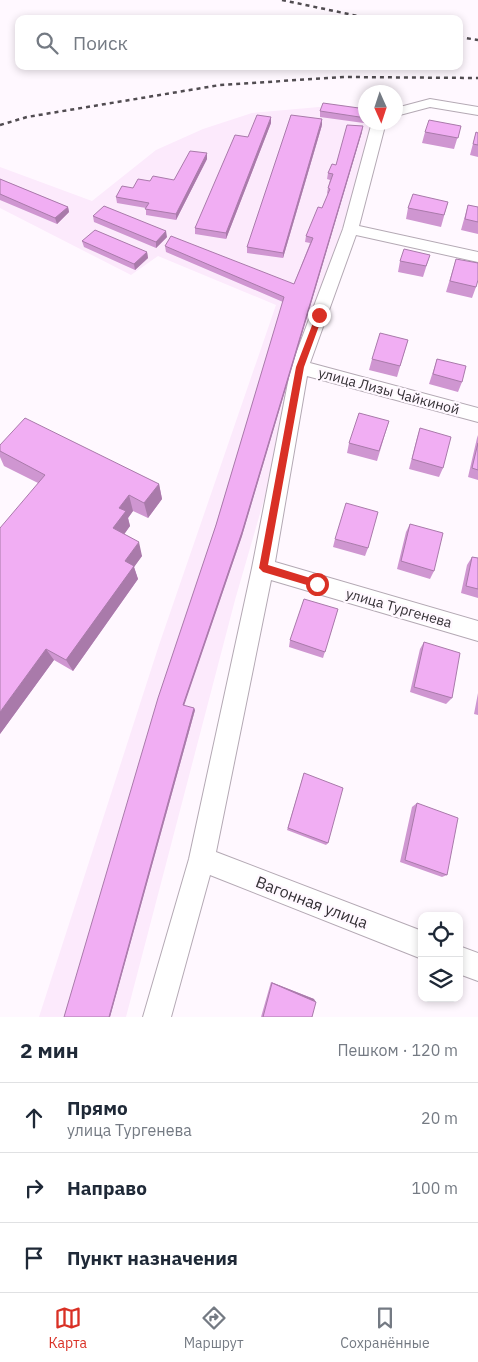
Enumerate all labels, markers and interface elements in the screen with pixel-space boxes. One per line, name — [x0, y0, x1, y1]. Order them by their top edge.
search box — [15, 15, 463, 70]
icon: search — [33, 29, 61, 57]
text: Поиск — [73, 31, 128, 55]
north arrow — [358, 85, 403, 130]
route end — [308, 304, 331, 327]
street label: улица Лизы Чайкиной — [316, 363, 462, 419]
route start — [306, 573, 329, 596]
street label: улица Тургенева — [344, 584, 455, 632]
street label: Вагонная улица — [253, 871, 371, 933]
map controls — [418, 912, 463, 1002]
button: locate — [418, 912, 463, 957]
button: layers — [418, 957, 463, 1002]
text: 2 мин — [20, 1036, 79, 1064]
text: Пешком · 120 m — [337, 1040, 458, 1060]
text: Прямо — [67, 1096, 128, 1120]
icon: ahead — [20, 1104, 48, 1132]
text: 20 m — [421, 1108, 458, 1128]
text: улица Тургенева — [67, 1120, 192, 1140]
icon: right — [20, 1174, 48, 1202]
text: Направо — [67, 1176, 147, 1200]
text: 100 m — [411, 1178, 458, 1198]
icon: arrive — [20, 1244, 48, 1272]
text: Пункт назначения — [67, 1246, 238, 1270]
tab: Карта — [48, 1304, 87, 1352]
tab: Маршрут — [184, 1304, 244, 1352]
tab: Сохранённые — [340, 1304, 430, 1352]

